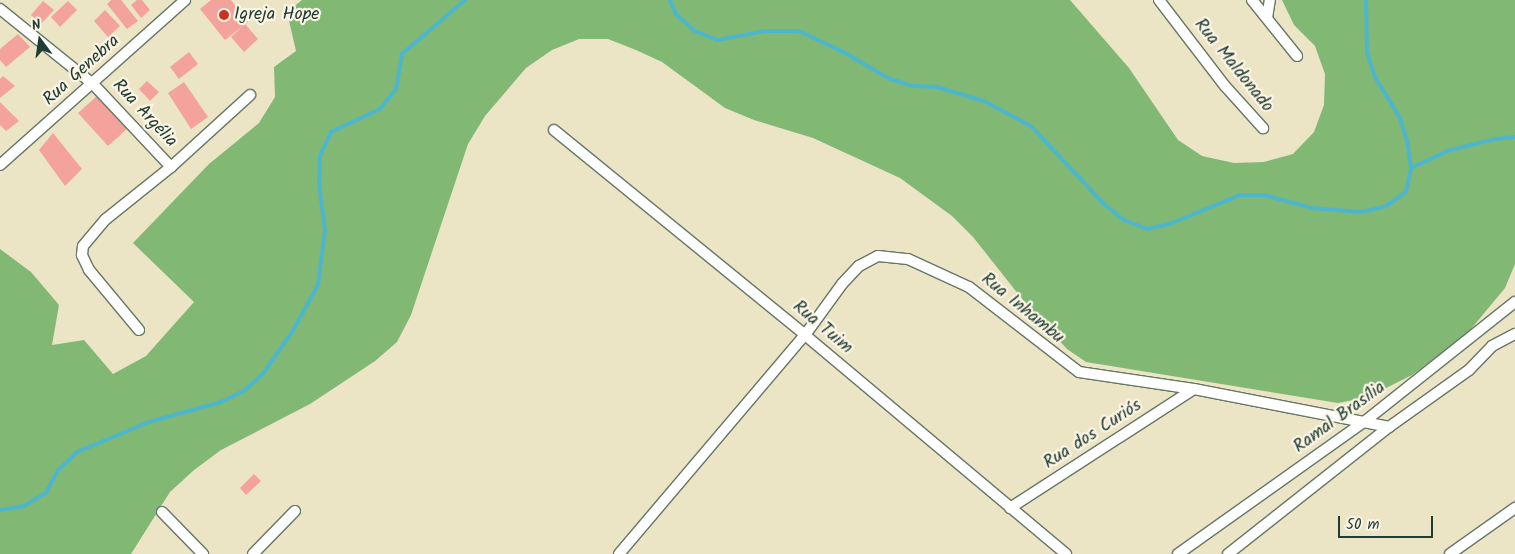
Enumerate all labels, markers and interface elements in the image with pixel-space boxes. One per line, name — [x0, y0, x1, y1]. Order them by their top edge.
place label: Igreja Hope — [234, 4, 319, 26]
marker: Igreja Hope — [218, 9, 230, 21]
text: N — [29, 14, 43, 37]
north arrow — [15, 15, 65, 65]
street label: Rua Maldonado — [1189, 15, 1277, 117]
street label: Rua Genebra — [39, 31, 125, 111]
street label: Rua Argélia — [107, 75, 181, 153]
street label: Rua Inhambu — [976, 269, 1068, 349]
street label: Rua Tuim — [788, 297, 856, 359]
street label: Ramal Brasília — [1290, 377, 1390, 459]
street label: Rua dos Curiós — [1040, 395, 1146, 475]
scale bar — [1340, 506, 1435, 538]
text: 50 m — [1346, 513, 1380, 537]

